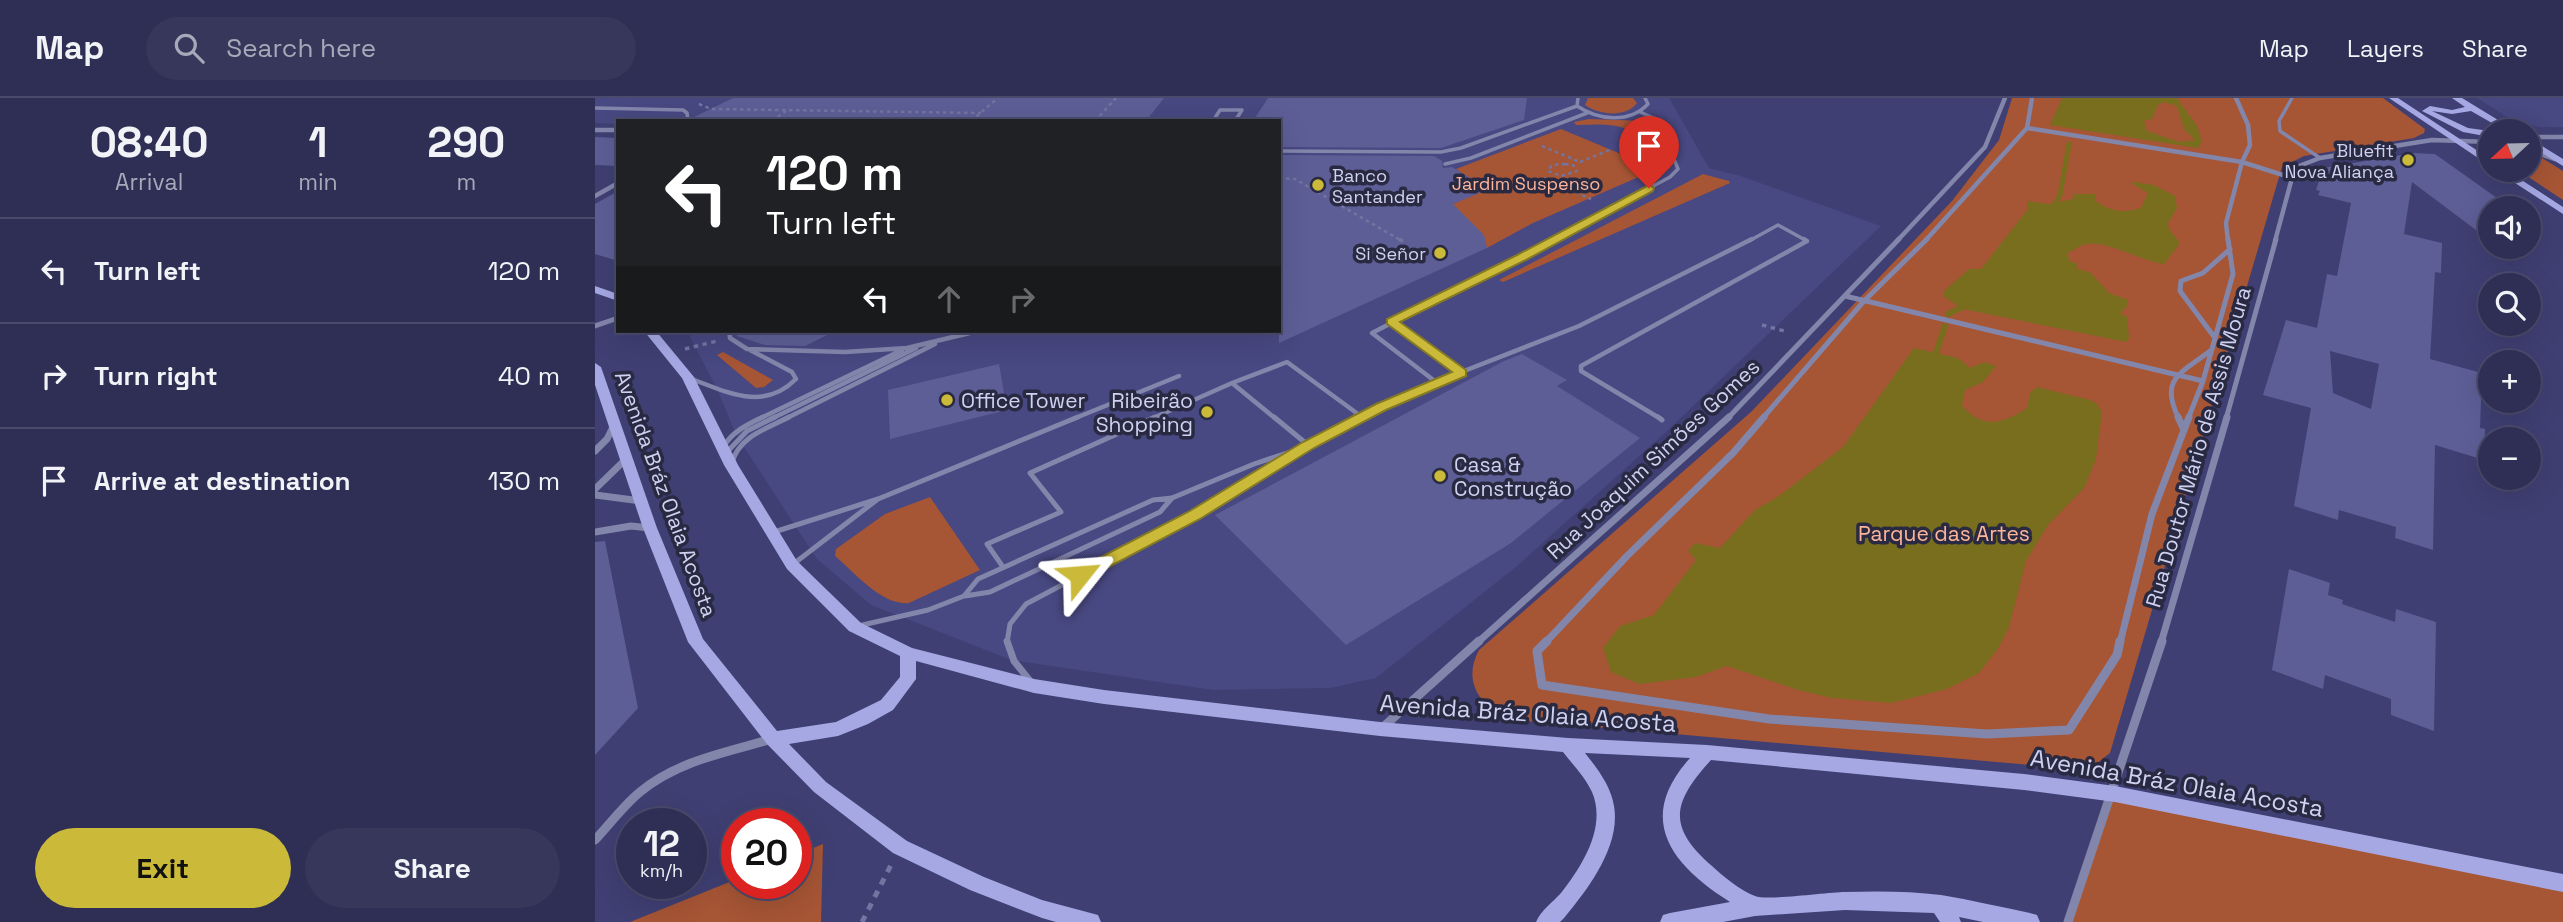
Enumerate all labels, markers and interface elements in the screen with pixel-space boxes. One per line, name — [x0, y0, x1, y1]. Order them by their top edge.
search box — [146, 17, 636, 80]
text: Map — [35, 27, 104, 69]
icon: search — [170, 29, 208, 67]
text: Search here — [226, 31, 376, 65]
text: Map — [2259, 33, 2309, 64]
text: Layers — [2347, 33, 2424, 64]
text: Share — [2462, 33, 2528, 64]
text: 08:40 — [90, 116, 209, 169]
text: 1 — [308, 116, 327, 169]
text: 290 — [427, 116, 505, 169]
pin — [1619, 116, 1679, 188]
north arrow — [2478, 119, 2541, 182]
map controls — [2478, 119, 2541, 490]
icon: arrive — [1630, 127, 1668, 165]
place label: Bluefit Nova Aliança — [2284, 139, 2394, 183]
text: 120 m — [766, 142, 903, 204]
icon: left — [651, 147, 742, 238]
marker: Bluefit Nova Aliança — [2400, 152, 2416, 168]
place label: Banco Santander — [1332, 164, 1423, 208]
text: Arrival — [115, 167, 183, 197]
text: min — [298, 167, 338, 197]
text: m — [456, 167, 476, 197]
park label: Jardim Suspenso — [1452, 172, 1600, 195]
marker: Banco Santander — [1310, 177, 1326, 193]
button: sound — [2478, 196, 2541, 259]
text: Turn left — [766, 203, 896, 243]
place label: Si Señor — [1355, 242, 1426, 265]
marker: Si Señor — [1432, 245, 1448, 261]
icon: left — [35, 252, 73, 290]
text: Turn left — [94, 254, 201, 288]
text: 120 m — [488, 254, 560, 288]
button: search — [2478, 273, 2541, 336]
icon: left — [857, 280, 895, 318]
icon: ahead — [930, 280, 968, 318]
icon: right — [1003, 280, 1041, 318]
street label: Rua Doutor Mário de Assis Moura — [2139, 284, 2257, 610]
button: + — [2478, 350, 2541, 413]
street label: Rua Joaquim Simões Gomes — [1541, 353, 1765, 565]
icon: right — [35, 357, 73, 395]
text: Turn right — [94, 359, 218, 393]
text: 40 m — [498, 359, 560, 393]
street label: Avenida Bráz Olaia Acosta — [609, 367, 723, 621]
place label: Office Tower — [961, 387, 1086, 414]
place label: Ribeirão Shopping — [1096, 387, 1193, 438]
marker: Office Tower — [939, 392, 955, 408]
marker: Ribeirão Shopping — [1199, 404, 1215, 420]
button: − — [2478, 427, 2541, 490]
place label: Casa & Construção — [1454, 451, 1572, 502]
icon: arrive — [35, 462, 73, 500]
text: Arrive at destination — [94, 464, 351, 498]
text: 130 m — [488, 464, 560, 498]
marker: Casa & Construção — [1432, 468, 1448, 484]
park label: Parque das Artes — [1858, 520, 2030, 547]
position arrow — [1043, 538, 1117, 612]
street label: Avenida Bráz Olaia Acosta — [1379, 687, 1677, 739]
street label: Avenida Bráz Olaia Acosta — [2028, 742, 2326, 824]
speed limit sign: 20 — [721, 808, 812, 899]
text: 12 — [643, 822, 680, 866]
button: Exit — [35, 828, 291, 908]
button: Share — [305, 828, 560, 908]
text: km/h — [640, 859, 683, 882]

